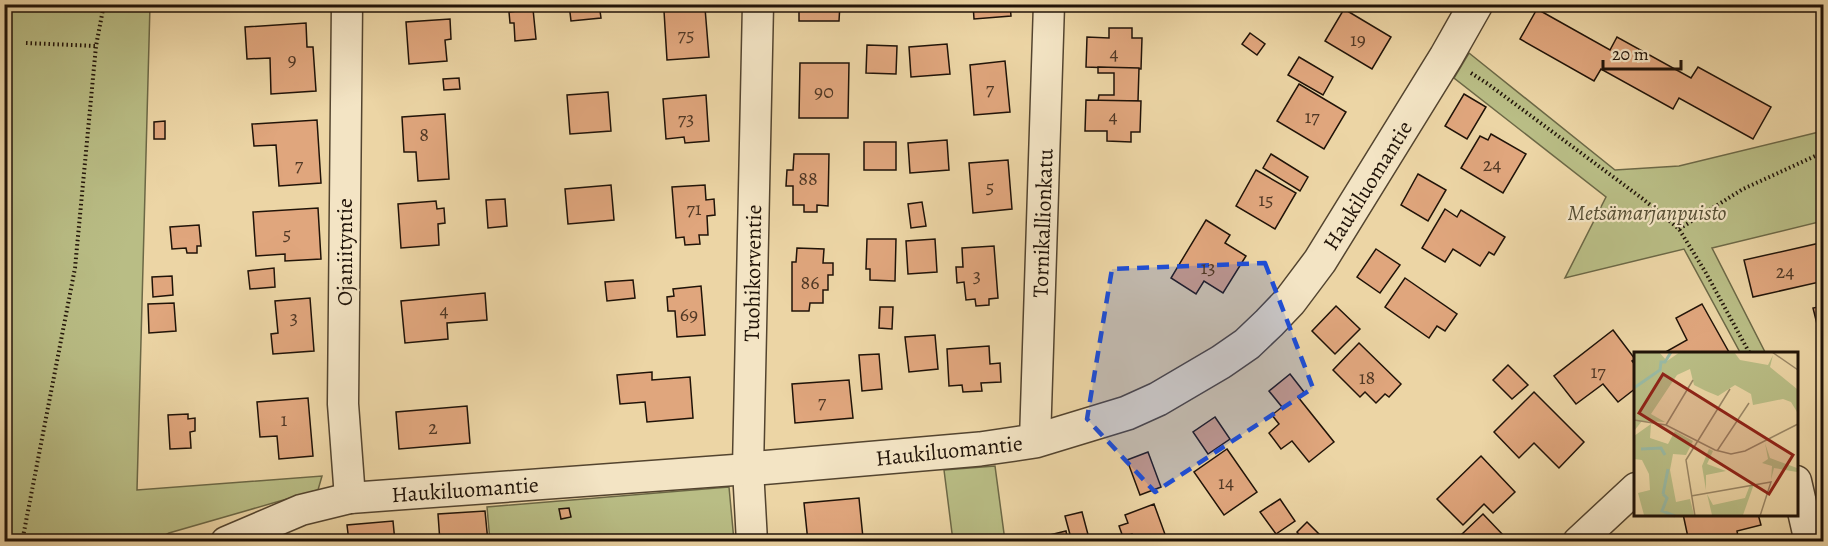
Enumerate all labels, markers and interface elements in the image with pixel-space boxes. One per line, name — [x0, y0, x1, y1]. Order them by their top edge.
house number: 75 — [678, 21, 695, 48]
house number: 19 — [1350, 26, 1366, 53]
scale bar — [1603, 33, 1681, 71]
house number: 4 — [1109, 40, 1119, 67]
text: 20 m — [1612, 42, 1649, 66]
house number: 9 — [287, 46, 297, 73]
house number: 7 — [986, 75, 995, 102]
house number: 90 — [814, 78, 834, 105]
house number: 4 — [1108, 103, 1118, 130]
house number: 17 — [1304, 103, 1320, 130]
house number: 73 — [678, 105, 694, 132]
street label: Haukiluomantie — [1316, 115, 1420, 256]
house number: 8 — [419, 121, 429, 148]
street label: Tornikallionkatu — [1025, 148, 1061, 298]
house number: 7 — [295, 151, 304, 178]
house number: 24 — [1483, 151, 1501, 178]
house number: 88 — [798, 165, 818, 192]
house number: 5 — [986, 173, 994, 200]
house number: 15 — [1258, 186, 1274, 213]
house number: 71 — [686, 195, 702, 222]
street label: Ojaniityntie — [330, 198, 360, 306]
park label: Metsämarjanpuisto — [1568, 198, 1726, 228]
street label: Tuohikorventie — [737, 204, 769, 342]
house number: 5 — [283, 220, 291, 247]
house number: 13 — [1200, 254, 1216, 281]
house number: 24 — [1776, 258, 1794, 285]
house number: 3 — [973, 262, 981, 289]
house number: 86 — [801, 269, 819, 296]
house number: 4 — [439, 297, 449, 324]
house number: 69 — [680, 301, 698, 328]
house number: 3 — [290, 304, 298, 331]
inset map — [1634, 352, 1798, 516]
house number: 17 — [1590, 358, 1606, 385]
house number: 18 — [1359, 364, 1375, 391]
house number: 7 — [818, 388, 827, 415]
house number: 1 — [281, 406, 288, 433]
house number: 2 — [428, 414, 438, 441]
street label: Haukiluomantie — [874, 428, 1024, 474]
house number: 14 — [1218, 469, 1234, 496]
street label: Haukiluomantie — [390, 470, 540, 510]

